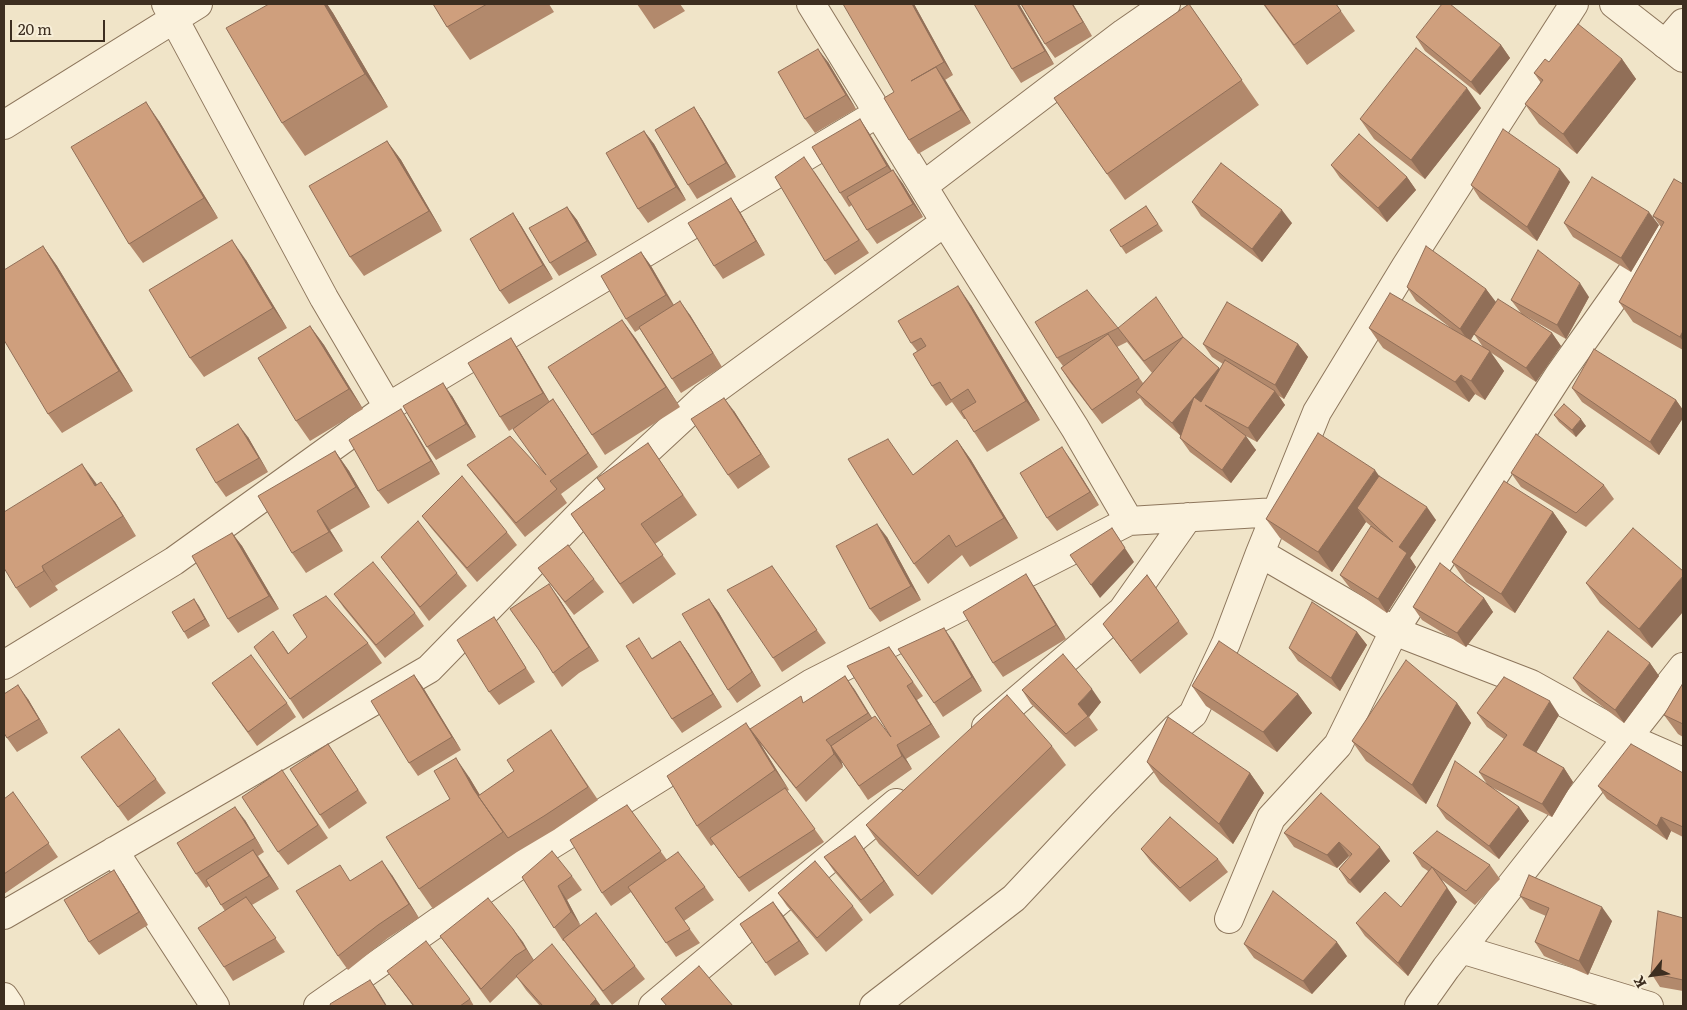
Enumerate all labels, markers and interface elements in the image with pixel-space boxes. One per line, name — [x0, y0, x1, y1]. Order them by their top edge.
scale bar — [12, 10, 108, 42]
text: 20 m — [18, 17, 52, 40]
north arrow — [1627, 950, 1677, 1000]
text: K — [1628, 973, 1650, 992]

